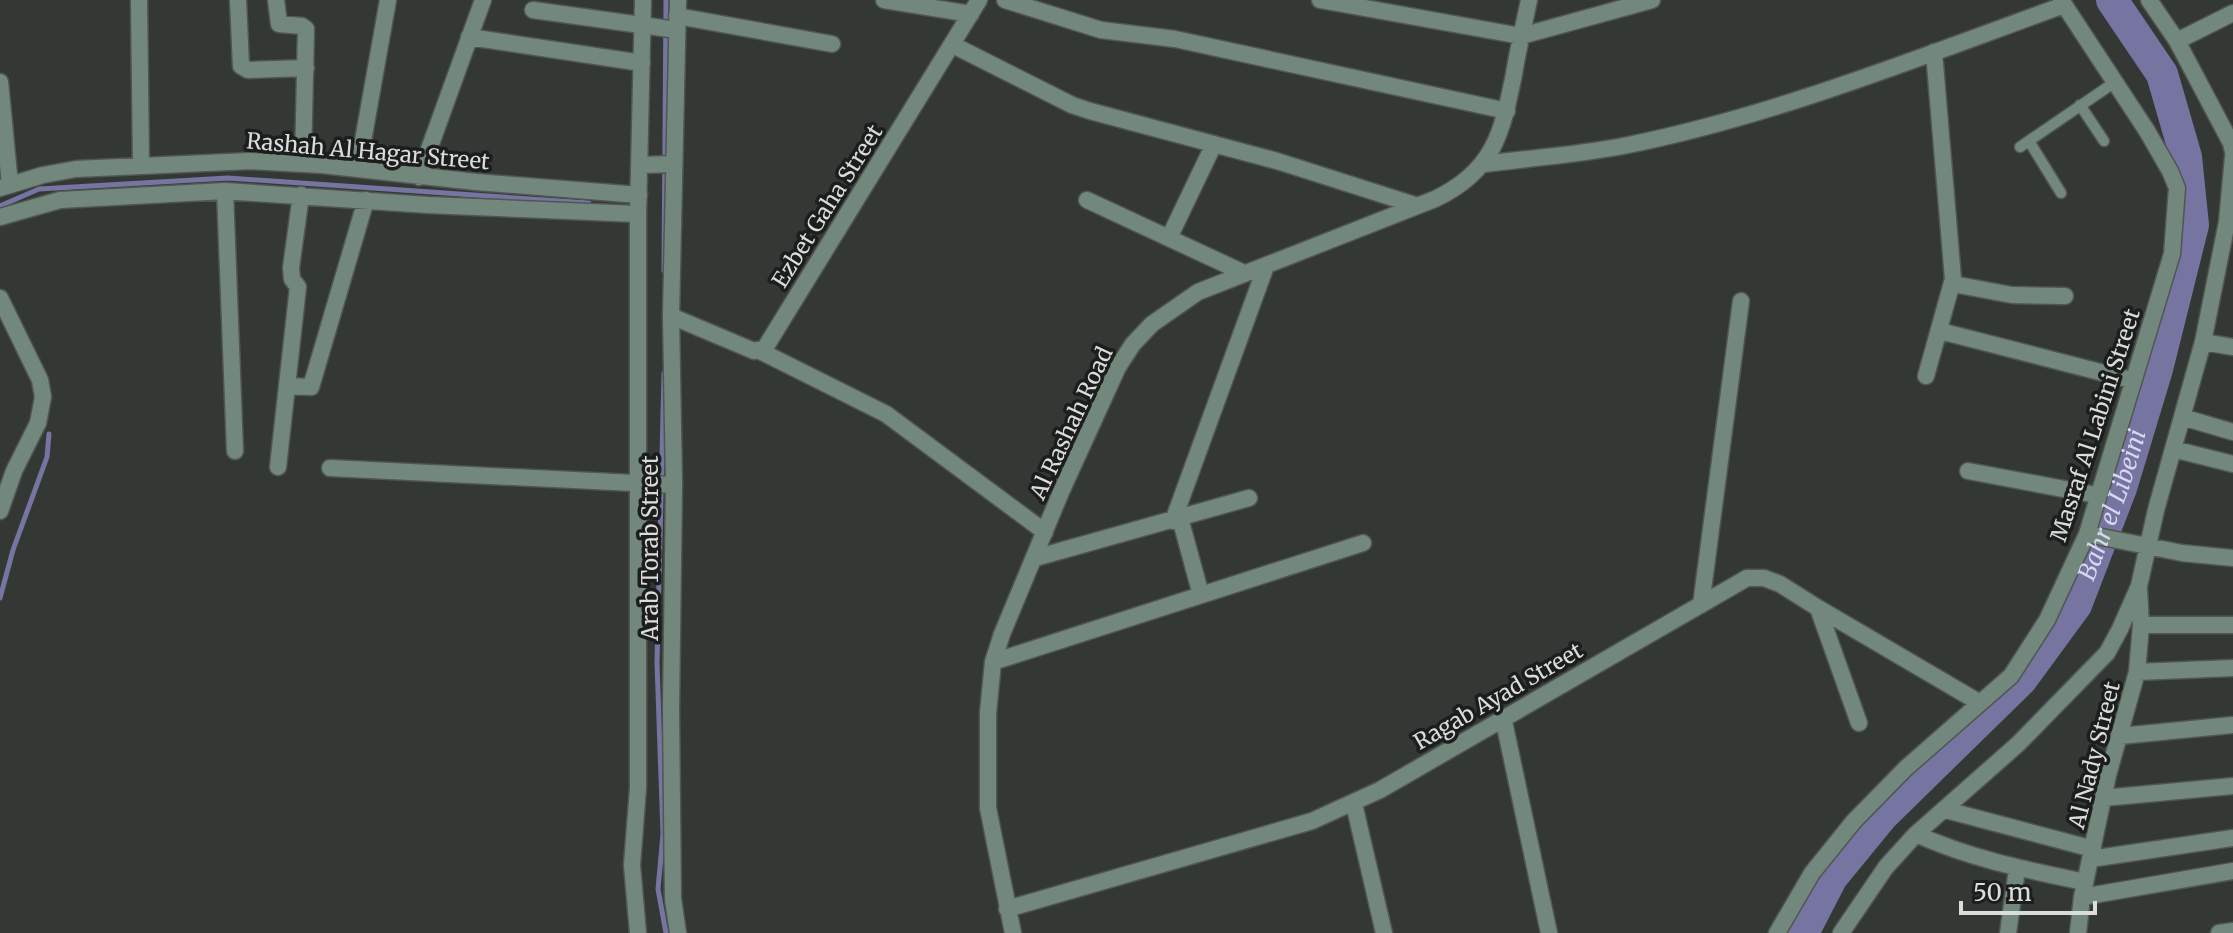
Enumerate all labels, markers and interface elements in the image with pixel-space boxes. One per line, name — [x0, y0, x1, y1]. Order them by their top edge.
street label: Ezbet Gaha Street — [766, 119, 889, 293]
street label: Rashah Al Hagar Street — [245, 126, 491, 176]
street label: Masraf Al Labini Street — [2044, 305, 2146, 545]
street label: Al Rashah Road — [1023, 342, 1119, 505]
water label: Bahr el Libeini — [2071, 426, 2153, 585]
street label: Arab Torab Street — [636, 455, 664, 642]
street label: Ragab Ayad Street — [1409, 636, 1588, 756]
street label: Al Nady Street — [2062, 678, 2126, 832]
scale bar — [1961, 865, 2095, 915]
text: 50 m — [1973, 877, 2032, 908]

